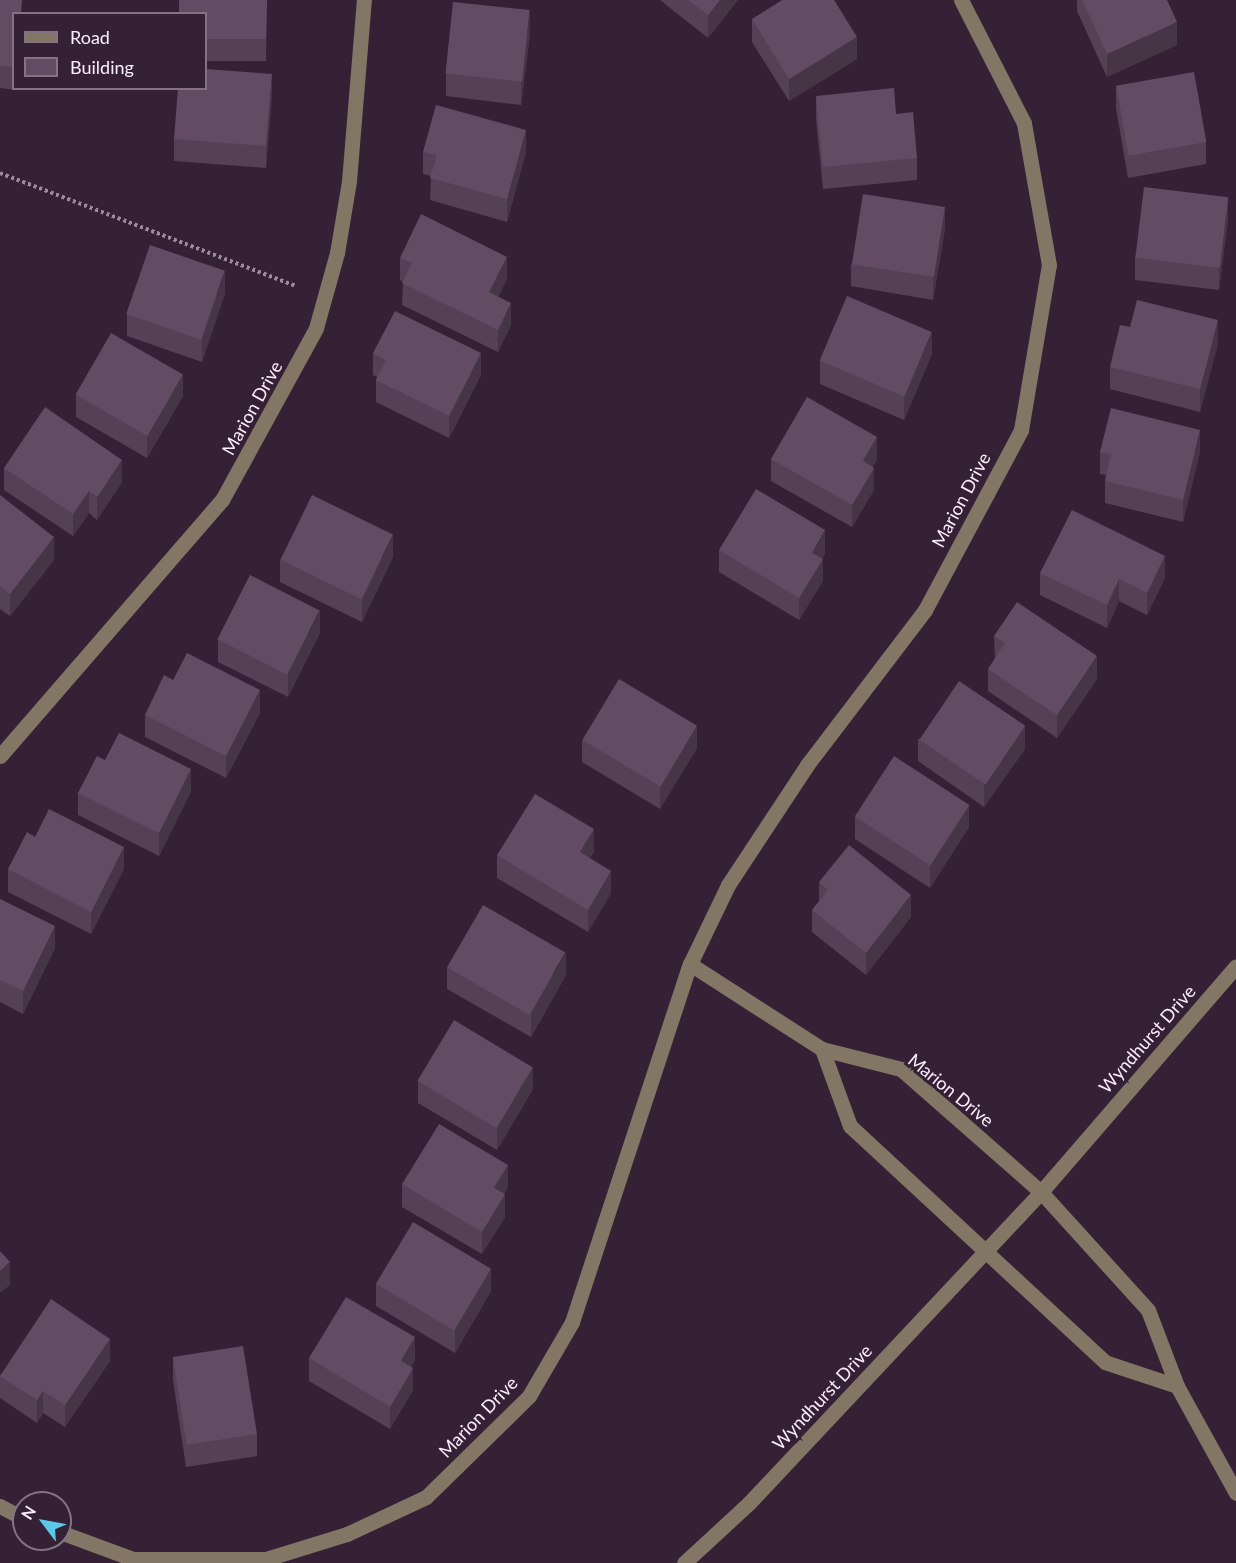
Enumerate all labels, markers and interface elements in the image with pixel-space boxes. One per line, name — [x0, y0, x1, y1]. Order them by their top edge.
legend — [12, 12, 207, 90]
text: Road — [70, 26, 110, 48]
text: Building — [70, 56, 134, 78]
street label: Marion Drive — [217, 357, 287, 459]
street label: Marion Drive — [927, 449, 995, 551]
street label: Wyndhurst Drive — [1094, 981, 1200, 1097]
street label: Marion Drive — [904, 1049, 998, 1131]
street label: Wyndhurst Drive — [768, 1340, 876, 1454]
street label: Marion Drive — [434, 1372, 522, 1462]
north arrow — [12, 1491, 72, 1551]
text: N — [17, 1502, 39, 1523]

